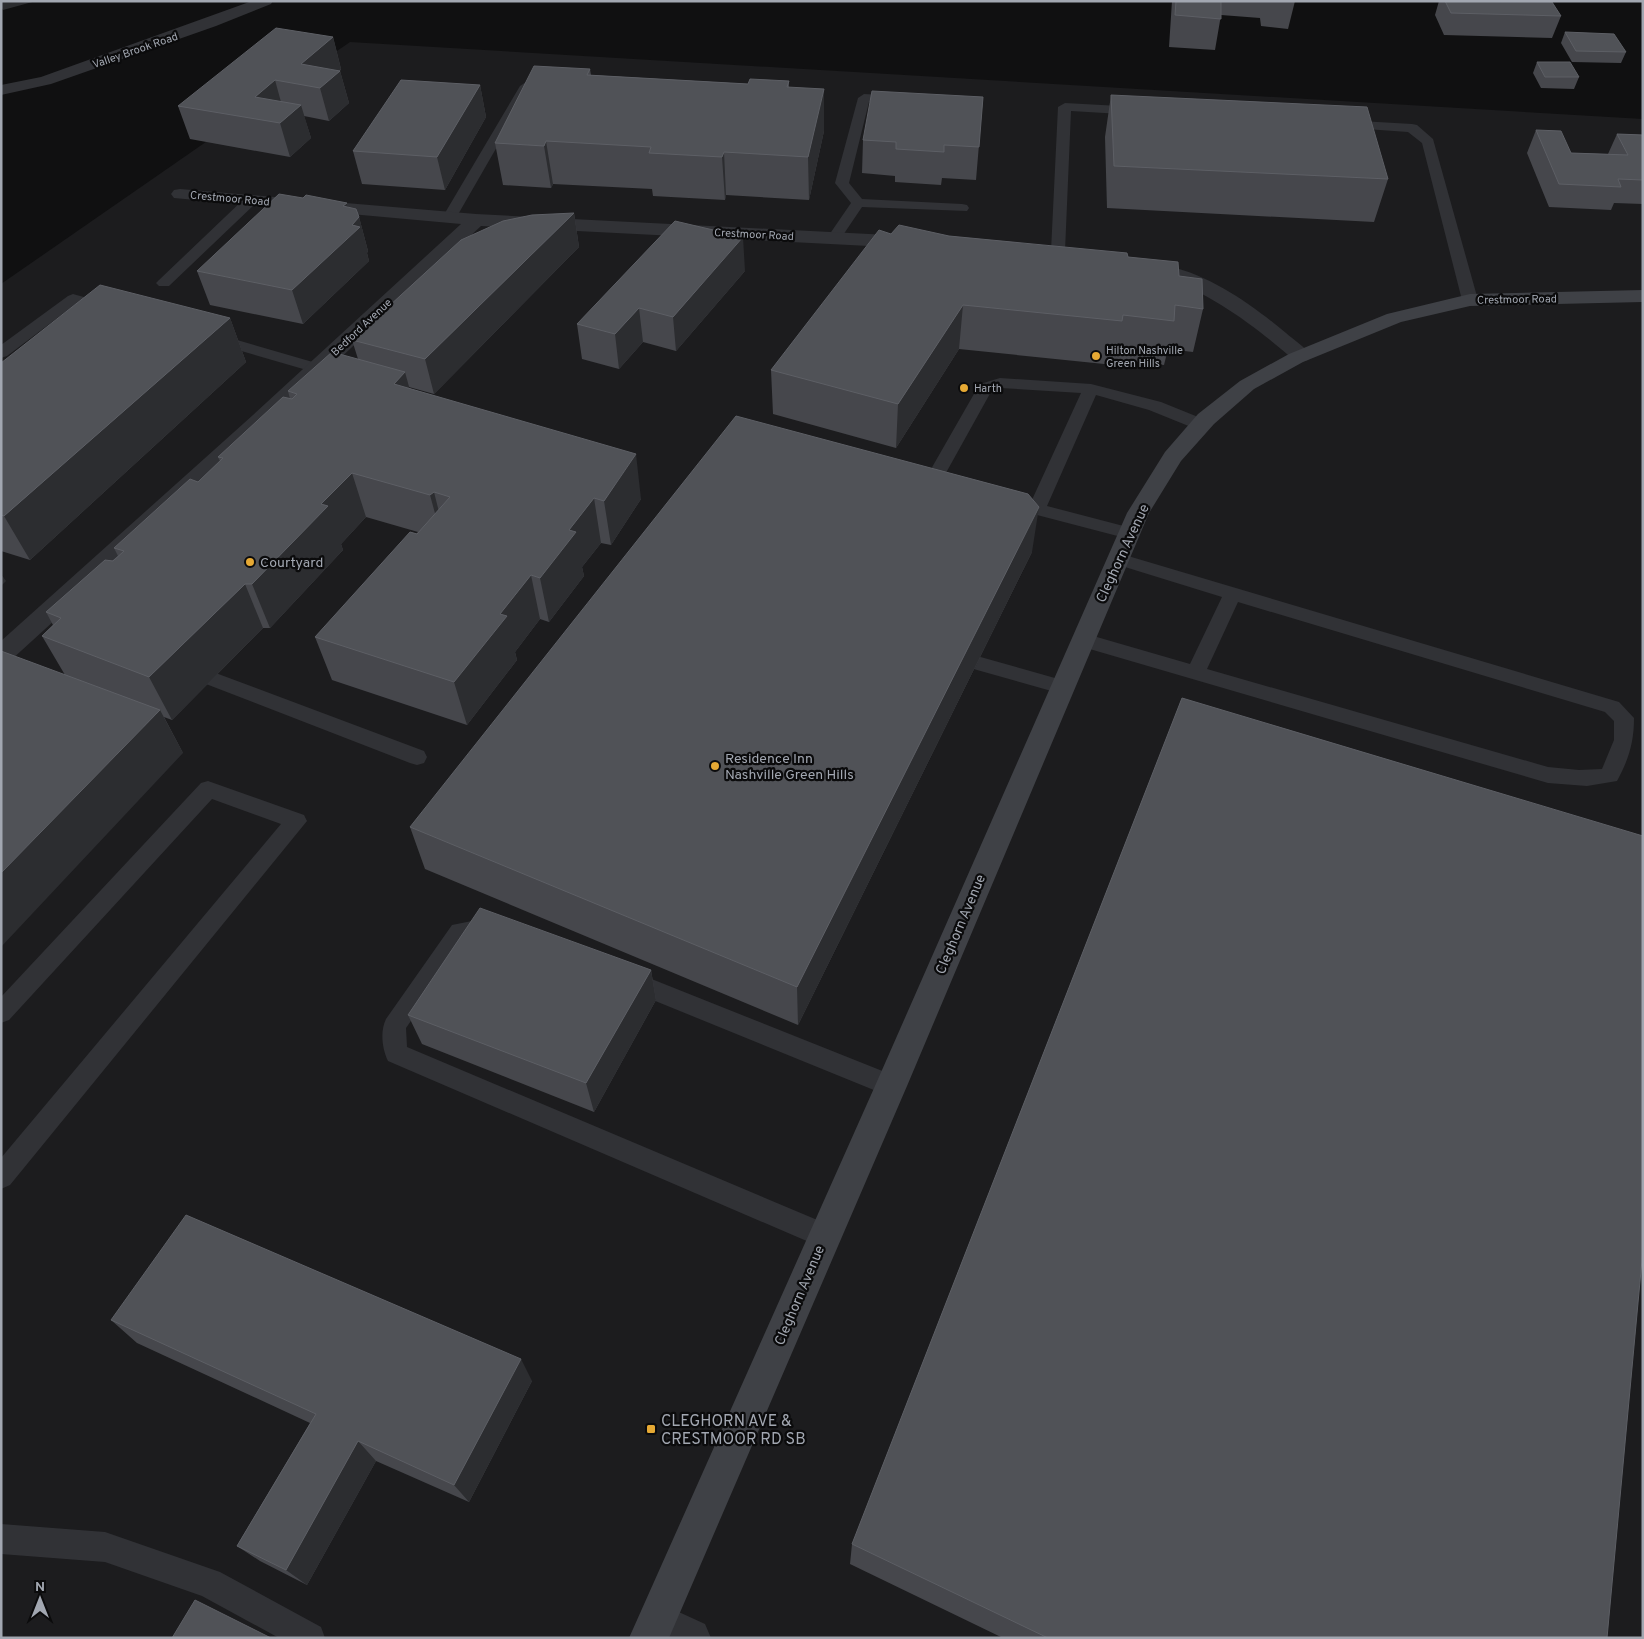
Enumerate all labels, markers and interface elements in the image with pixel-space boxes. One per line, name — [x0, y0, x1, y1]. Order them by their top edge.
street label: Valley Brook Road — [91, 30, 180, 72]
street label: Crestmoor Road — [190, 189, 270, 209]
street label: Crestmoor Road — [714, 226, 794, 244]
street label: Crestmoor Road — [1477, 292, 1557, 308]
street label: Bedford Avenue — [328, 296, 395, 360]
place label: Hilton Nashville Green Hills — [1106, 344, 1183, 371]
marker: Hilton Nashville Green Hills — [1090, 350, 1102, 362]
marker: Harth — [958, 382, 970, 394]
place label: Harth — [974, 382, 1002, 396]
street label: Cleghorn Avenue — [1093, 502, 1154, 606]
place label: Courtyard — [260, 555, 323, 572]
marker: Courtyard — [244, 556, 256, 568]
place label: Residence Inn Nashville Green Hills — [725, 751, 854, 784]
marker: Residence Inn Nashville Green Hills — [709, 760, 721, 772]
street label: Cleghorn Avenue — [933, 872, 990, 977]
street label: Cleghorn Avenue — [772, 1243, 829, 1348]
place label: CLEGHORN AVE & CRESTMOOR RD SB — [661, 1412, 806, 1450]
marker: CLEGHORN AVE & CRESTMOOR RD SB — [645, 1423, 657, 1435]
north arrow — [15, 1574, 65, 1624]
text: N — [35, 1579, 45, 1596]

